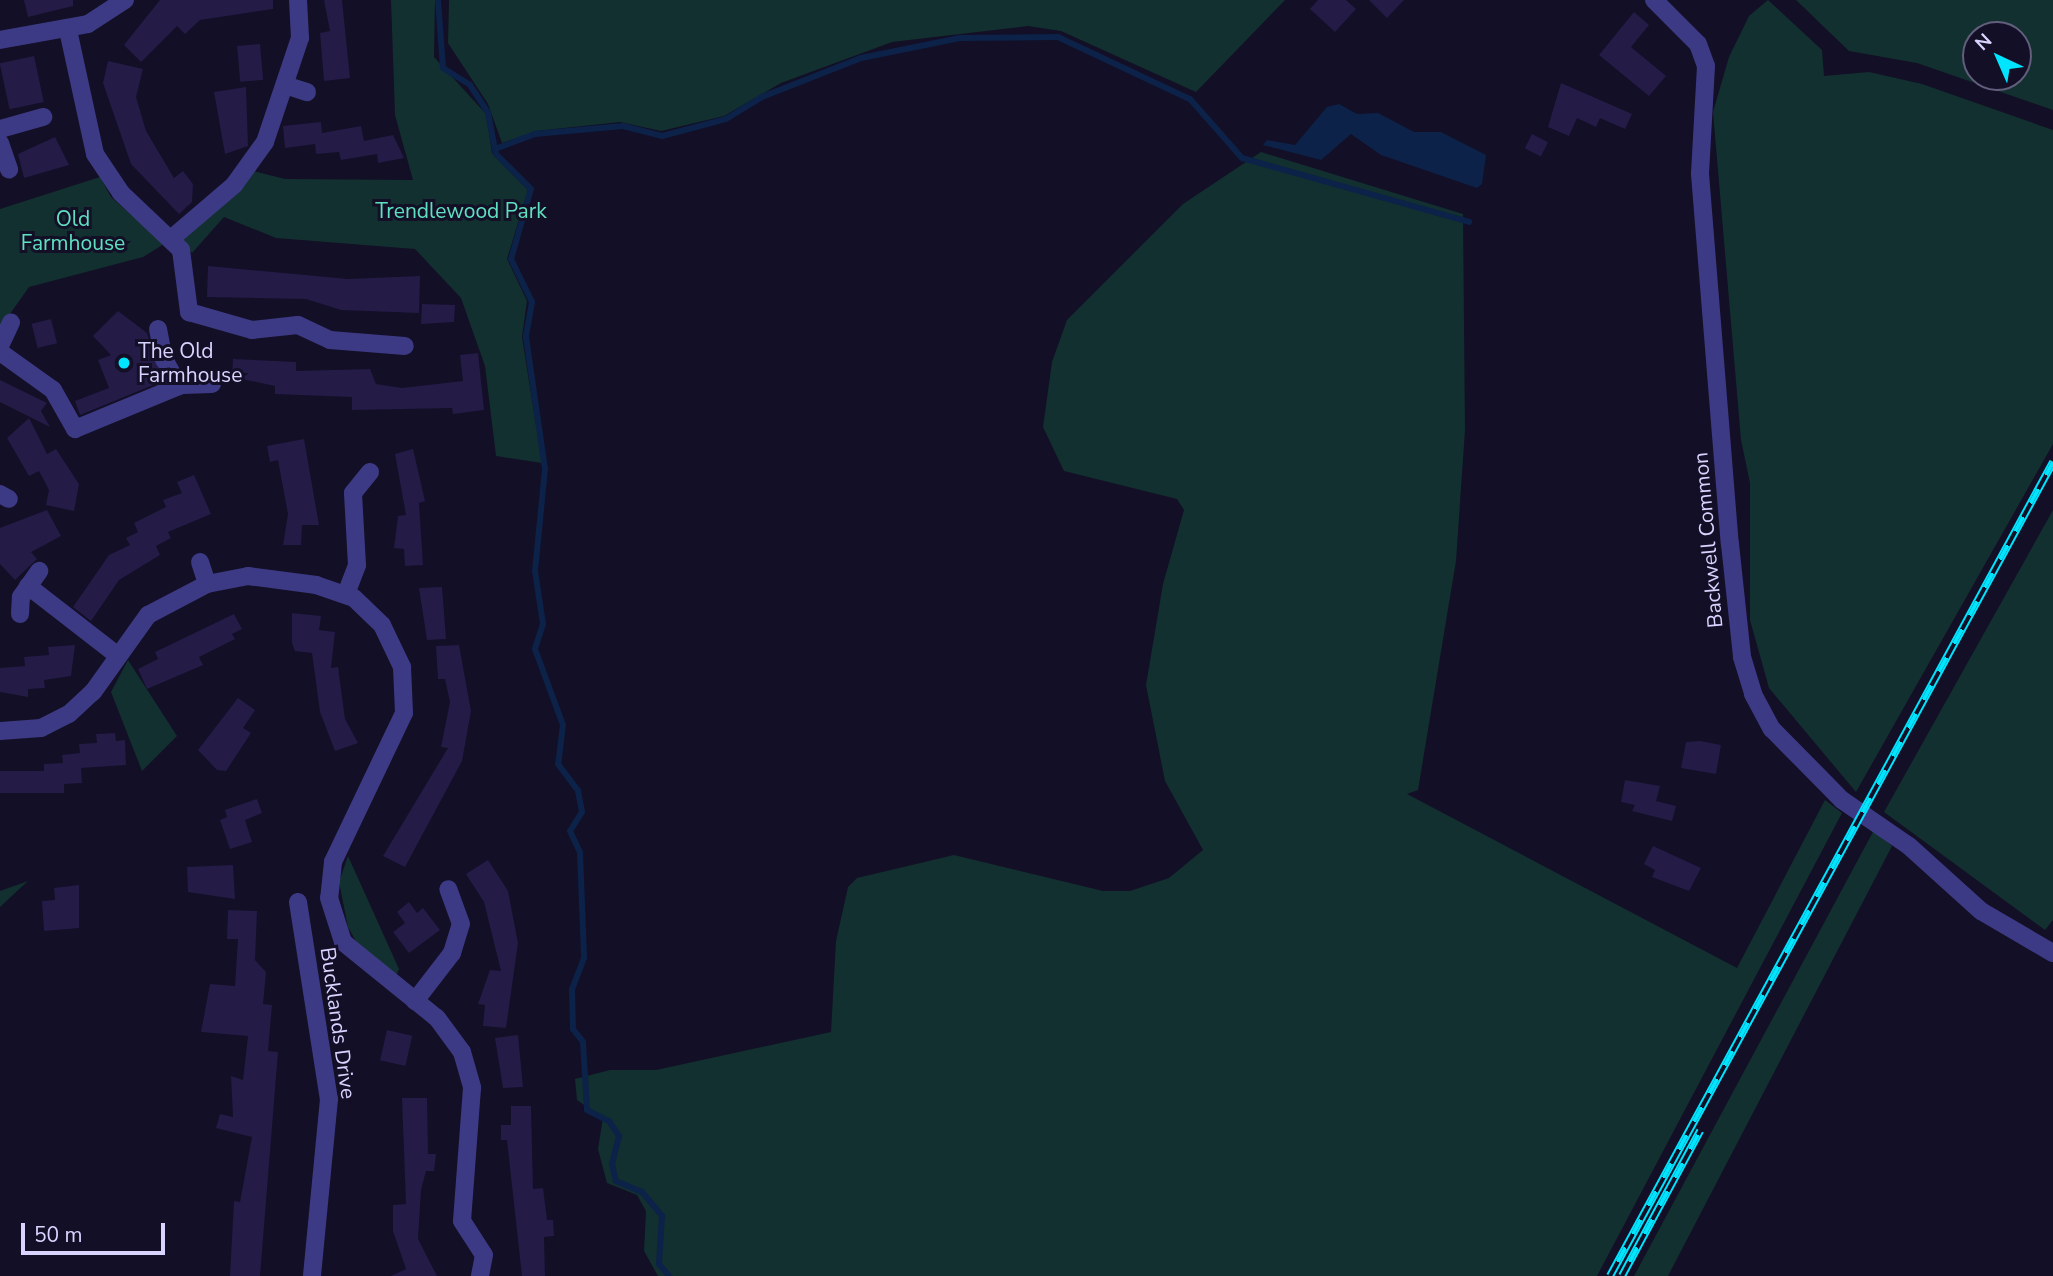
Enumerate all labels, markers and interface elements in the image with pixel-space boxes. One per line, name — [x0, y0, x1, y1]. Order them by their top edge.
north arrow — [1962, 21, 2032, 91]
text: N — [1970, 28, 1998, 57]
park label: Trendlewood Park — [375, 198, 547, 224]
park label: Old Farmhouse — [21, 206, 125, 256]
place label: The Old Farmhouse — [138, 338, 242, 388]
marker: The Old Farmhouse — [116, 355, 132, 371]
street label: Backwell Common — [1688, 451, 1728, 629]
street label: Bucklands Drive — [315, 945, 361, 1101]
scale bar — [24, 1210, 168, 1254]
text: 50 m — [34, 1221, 83, 1249]

